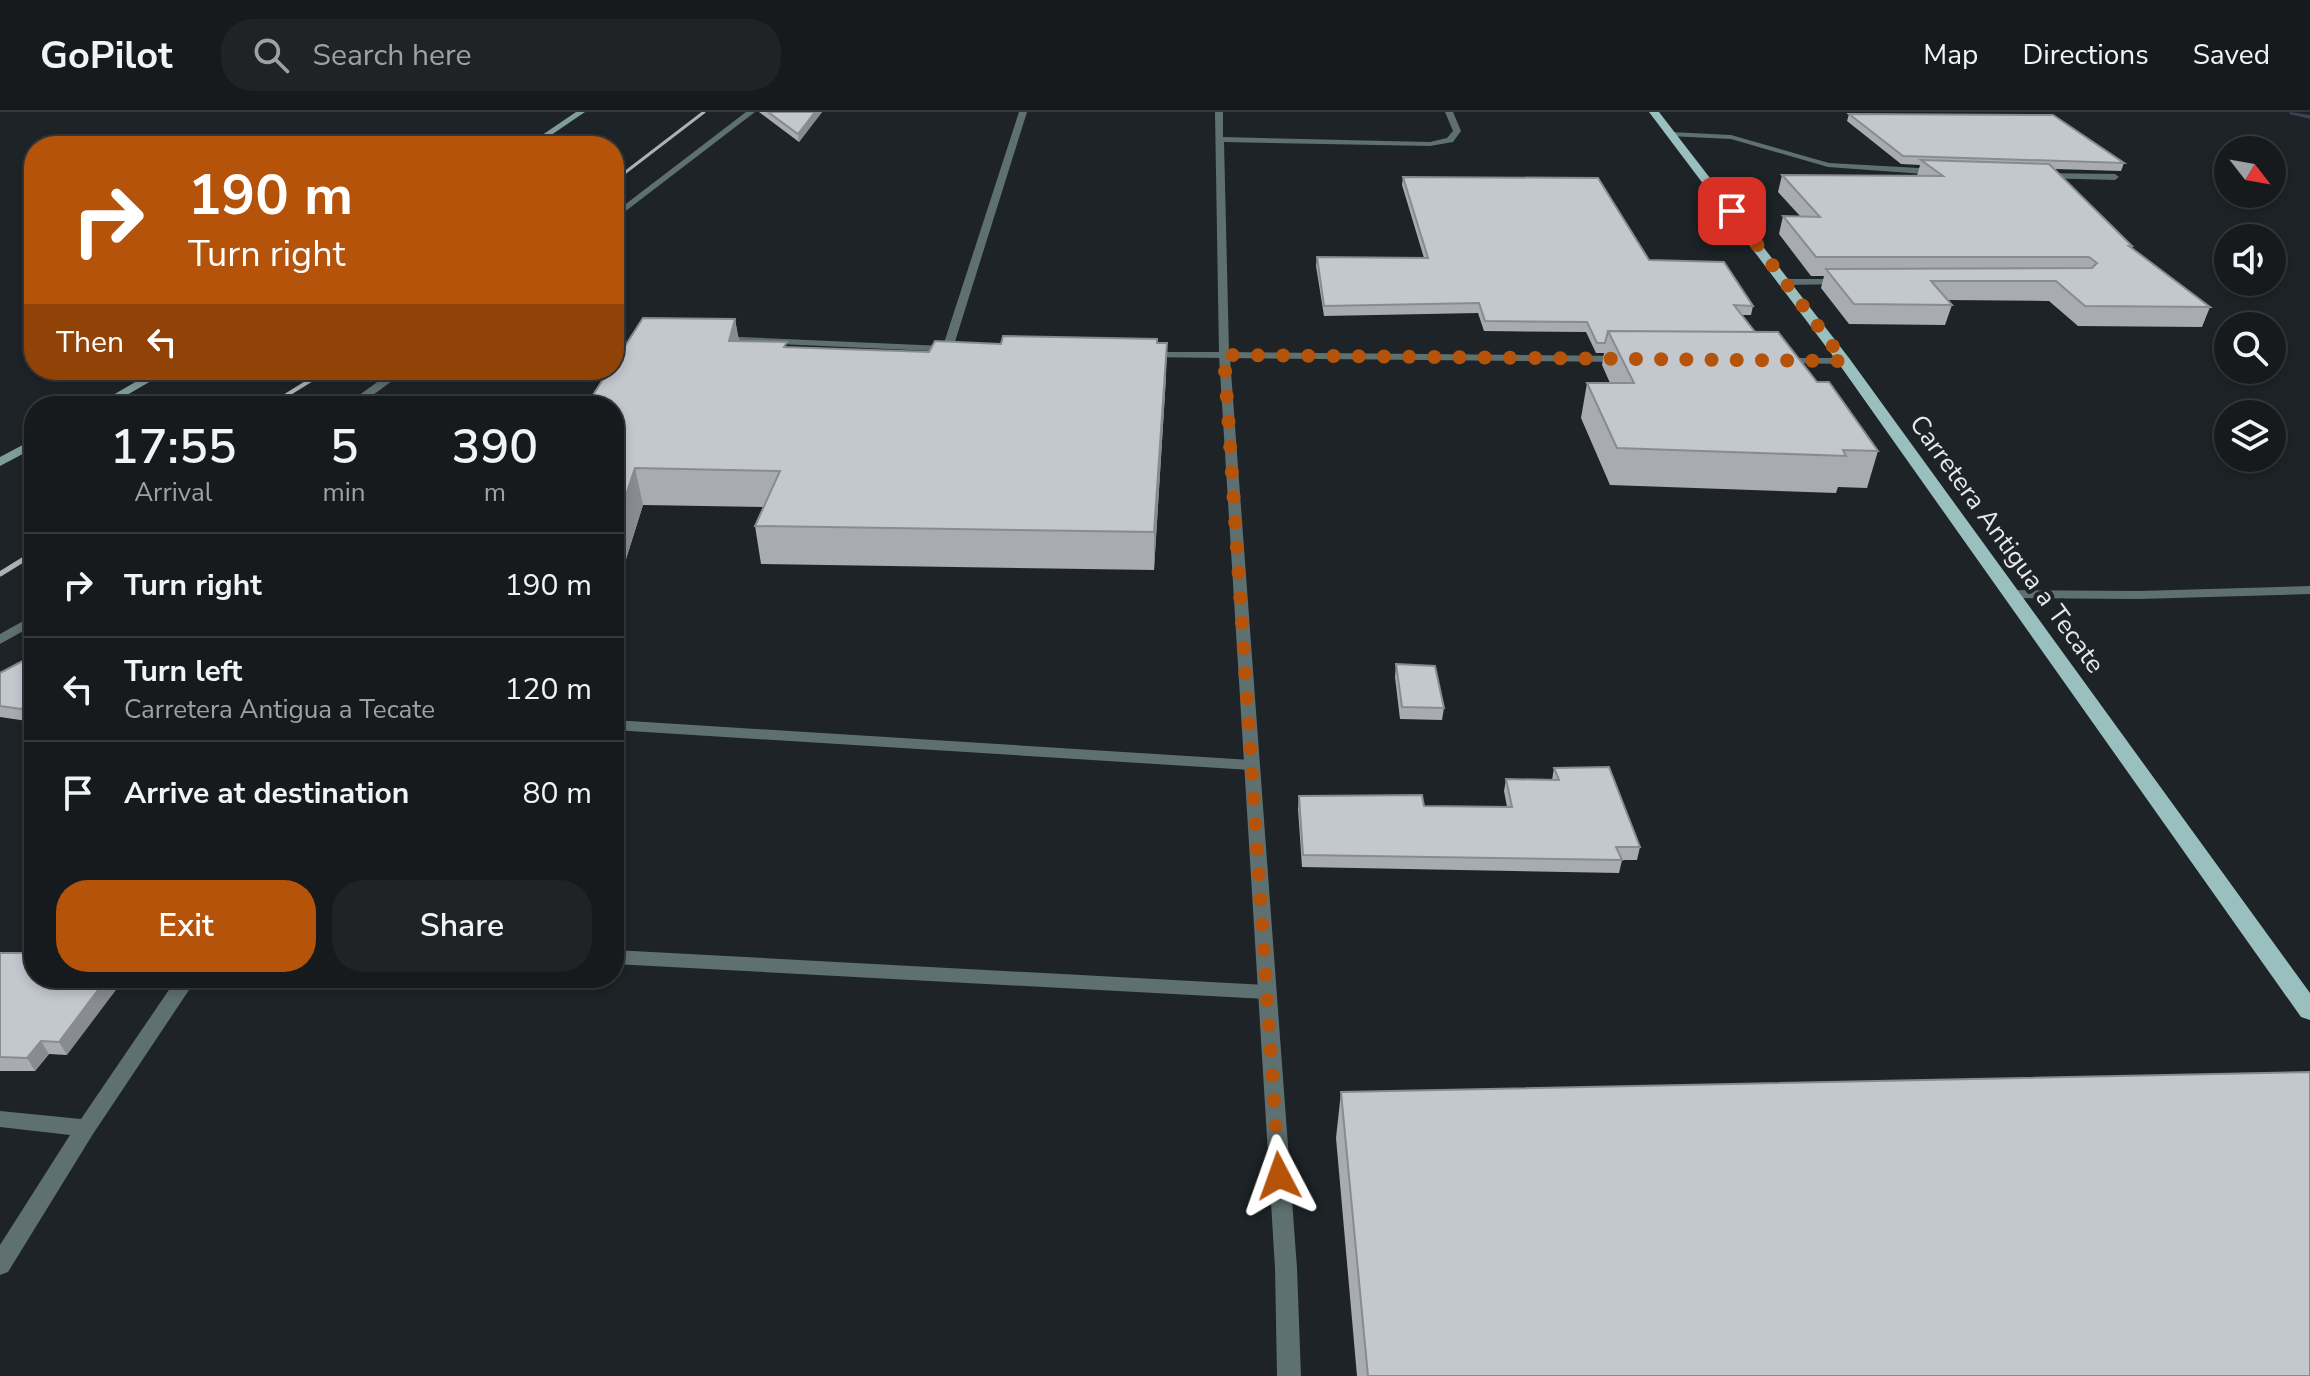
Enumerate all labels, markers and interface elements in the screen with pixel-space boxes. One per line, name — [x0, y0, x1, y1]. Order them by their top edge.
search box — [221, 19, 781, 91]
text: GoPilot — [40, 30, 173, 81]
icon: search — [249, 33, 293, 77]
text: Search here — [313, 35, 472, 76]
text: Map — [1923, 36, 1978, 74]
text: Directions — [2022, 36, 2149, 74]
text: Saved — [2193, 36, 2270, 74]
north arrow — [2214, 136, 2286, 208]
map controls — [2214, 136, 2286, 472]
text: 190 m — [188, 157, 353, 234]
icon: right — [56, 168, 160, 272]
pin — [1698, 177, 1766, 245]
icon: arrive — [1710, 189, 1754, 233]
button: sound — [2214, 224, 2286, 296]
text: Turn right — [188, 230, 345, 279]
button: search — [2214, 312, 2286, 384]
icon: left — [140, 320, 184, 364]
text: Then — [56, 322, 124, 363]
button: layers — [2214, 400, 2286, 472]
street label: Carretera Antigua a Tecate — [1901, 408, 2113, 680]
text: 17:55 — [110, 414, 237, 480]
text: 5 — [330, 414, 358, 480]
text: 390 — [452, 414, 538, 480]
text: Arrival — [134, 475, 212, 510]
text: min — [323, 475, 366, 510]
text: m — [484, 475, 506, 510]
icon: right — [56, 563, 100, 607]
text: Turn right — [124, 565, 262, 606]
text: 190 m — [505, 565, 592, 606]
text: Turn left — [124, 651, 242, 692]
icon: left — [56, 667, 100, 711]
text: 120 m — [505, 669, 592, 710]
text: Carretera Antigua a Tecate — [124, 692, 435, 727]
icon: arrive — [56, 771, 100, 815]
text: Arrive at destination — [124, 773, 409, 814]
text: 80 m — [523, 773, 592, 814]
button: Exit — [56, 880, 316, 972]
button: Share — [332, 880, 592, 972]
position arrow — [1237, 1134, 1321, 1218]

